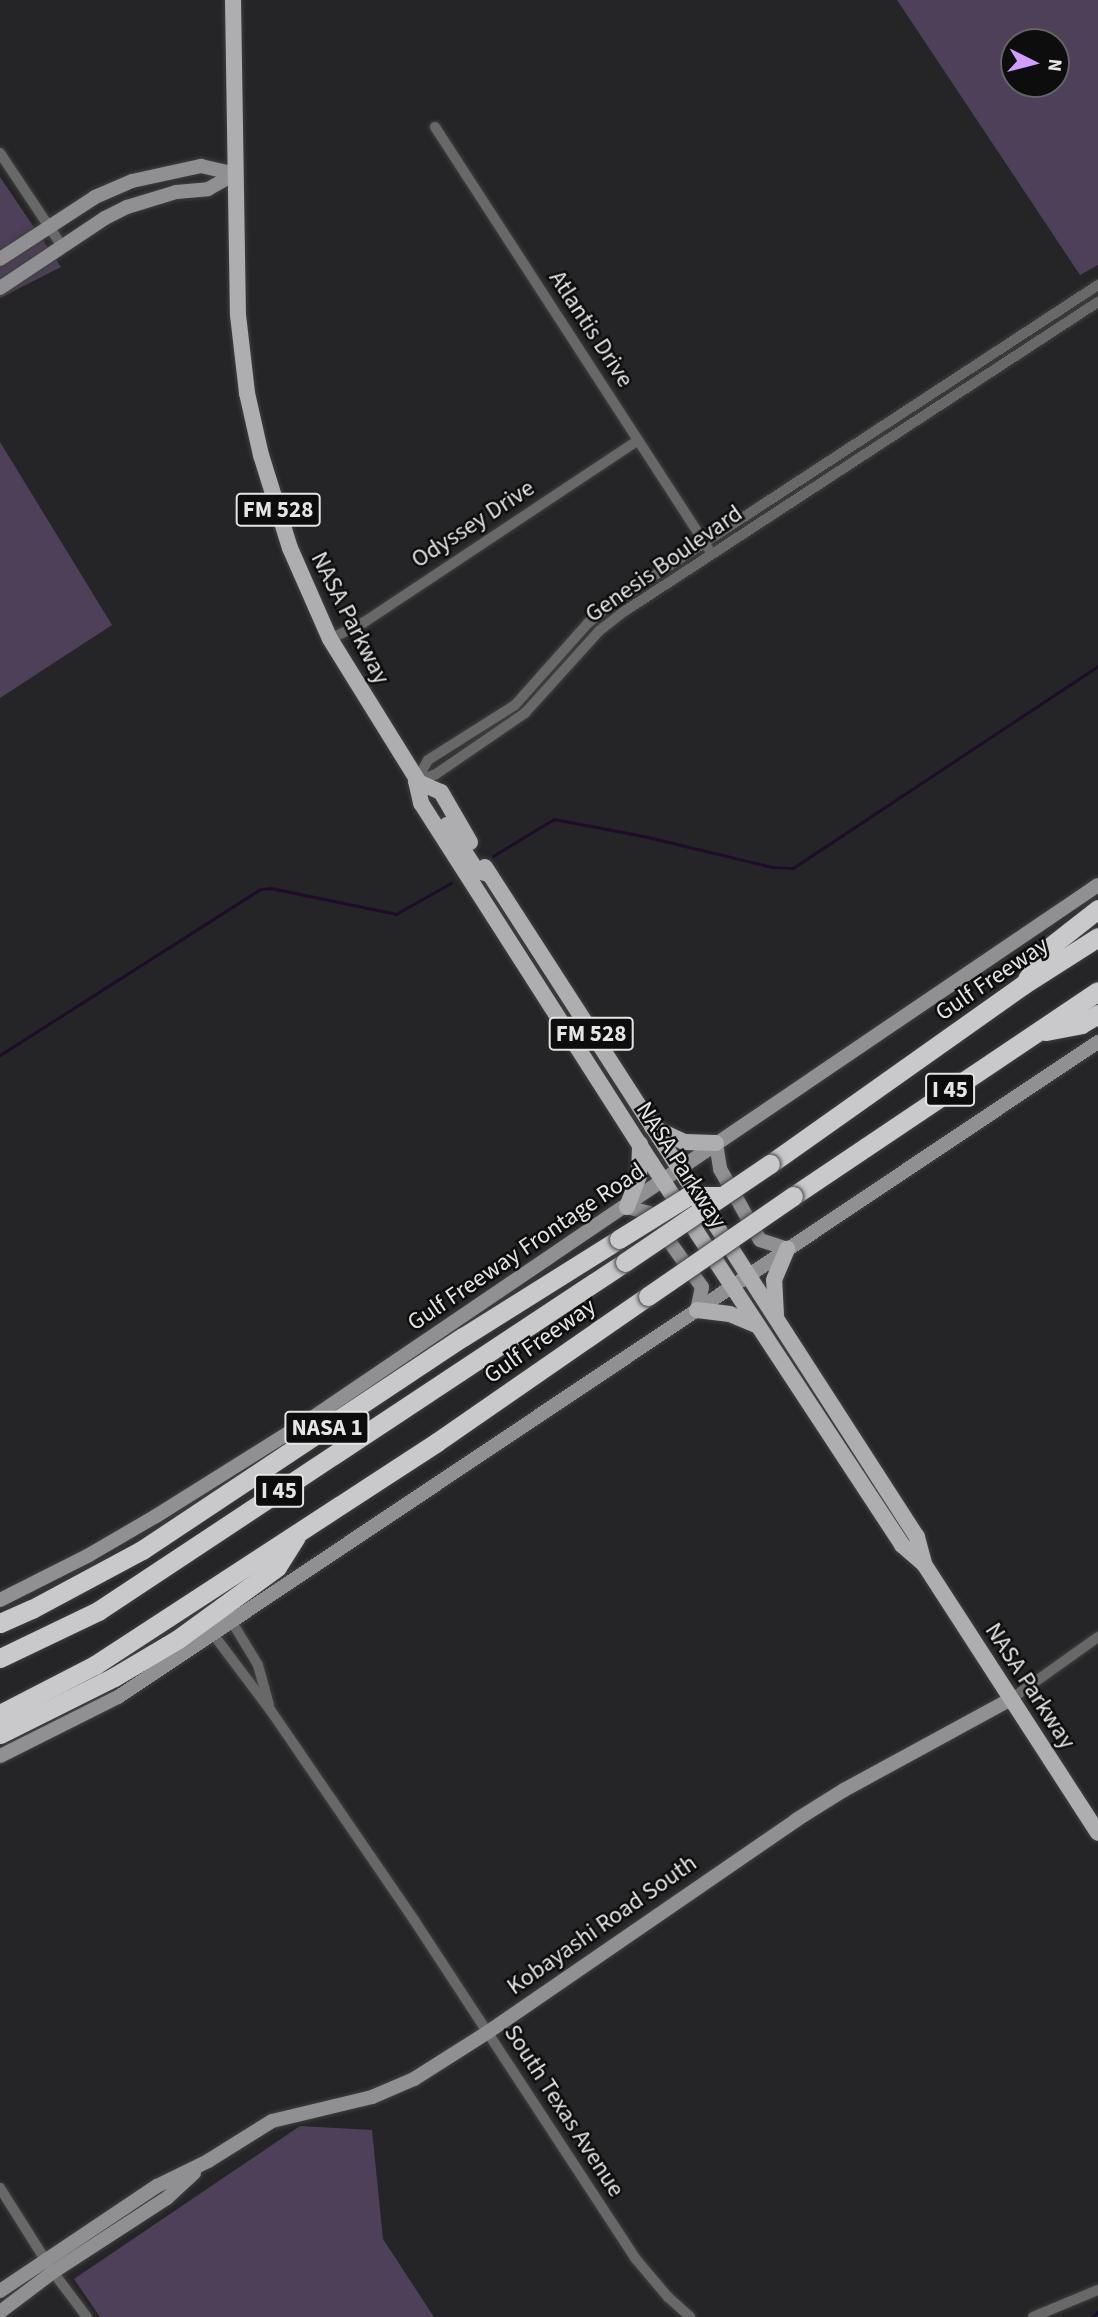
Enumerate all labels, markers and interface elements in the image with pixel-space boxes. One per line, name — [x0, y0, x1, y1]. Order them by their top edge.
north arrow — [1000, 28, 1070, 98]
text: N — [1040, 57, 1068, 73]
street label: Atlantis Drive — [543, 265, 639, 393]
street label: Odyssey Drive — [406, 474, 540, 574]
road number: FM 528 — [234, 490, 322, 530]
street label: Genesis Boulevard — [580, 499, 748, 629]
street label: NASA Parkway — [304, 547, 396, 689]
street label: Gulf Freeway — [930, 931, 1054, 1027]
road number: FM 528 — [547, 1015, 635, 1054]
road number: I 45 — [924, 1070, 976, 1110]
street label: NASA Parkway — [630, 1097, 732, 1233]
street label: Gulf Freeway Frontage Road — [402, 1157, 650, 1337]
street label: Gulf Freeway — [479, 1292, 601, 1390]
road number: NASA 1 — [283, 1408, 371, 1448]
road number: I 45 — [253, 1472, 305, 1510]
street label: NASA Parkway — [979, 1618, 1081, 1754]
street label: Kobayashi Road South — [502, 1849, 702, 2001]
street label: South Texas Avenue — [498, 2020, 630, 2202]

